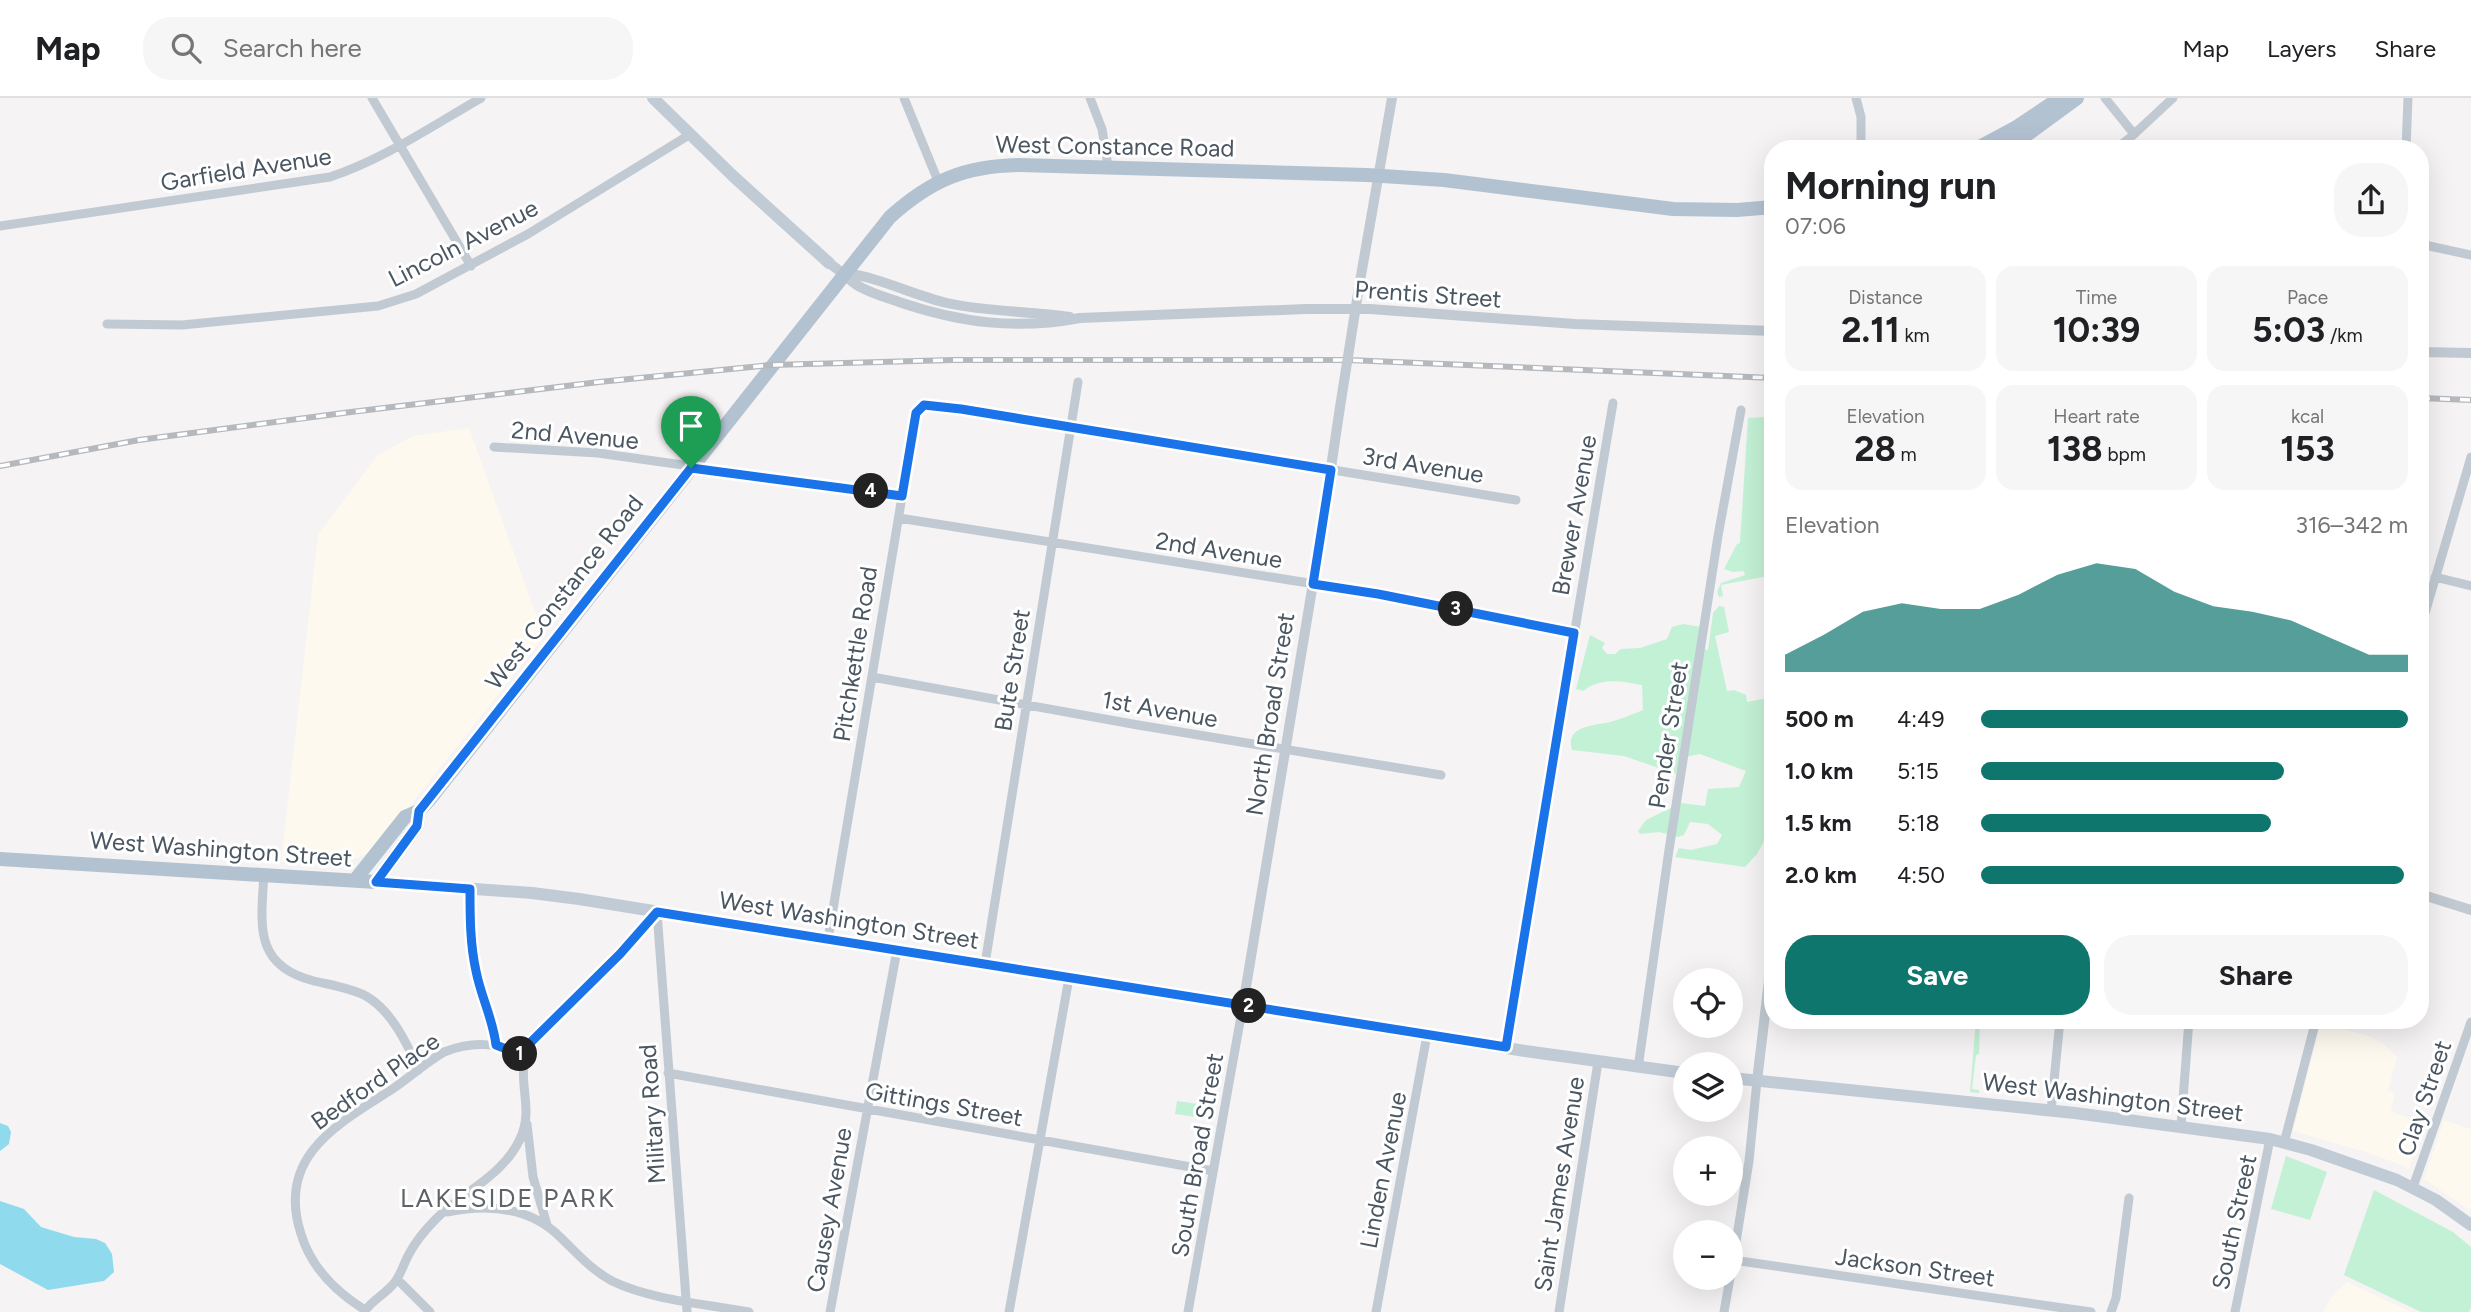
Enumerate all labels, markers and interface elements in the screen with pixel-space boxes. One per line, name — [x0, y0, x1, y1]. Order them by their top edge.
search box — [143, 17, 633, 80]
text: Map — [35, 29, 101, 68]
icon: search — [167, 29, 205, 67]
text: Search here — [223, 32, 362, 64]
text: Map — [2182, 34, 2229, 63]
text: Layers — [2267, 34, 2336, 63]
text: Share — [2374, 34, 2436, 63]
street label: West Constance Road — [995, 129, 1235, 163]
street label: Garfield Avenue — [159, 141, 333, 197]
text: Morning run — [1785, 163, 1997, 209]
button: share — [2334, 163, 2408, 237]
street label: Lincoln Avenue — [383, 193, 543, 293]
text: 07:06 — [1785, 212, 1846, 240]
street label: Prentis Street — [1353, 274, 1503, 314]
text: Distance — [1848, 286, 1923, 309]
text: Time — [2076, 286, 2117, 309]
text: Pace — [2287, 286, 2328, 309]
text: 2.11 — [1841, 309, 1900, 351]
text: 10:39 — [2053, 309, 2140, 351]
text: 5:03 — [2252, 309, 2325, 351]
text: km — [1900, 324, 1930, 347]
text: /km — [2325, 324, 2363, 347]
pin — [661, 396, 721, 468]
text: Elevation — [1846, 405, 1925, 428]
text: Heart rate — [2053, 405, 2140, 428]
text: kcal — [2291, 405, 2324, 428]
icon: arrive — [672, 407, 710, 445]
street label: 2nd Avenue — [510, 415, 640, 455]
text: 28 — [1854, 428, 1896, 470]
text: 138 — [2047, 428, 2103, 470]
text: 153 — [2280, 428, 2335, 470]
street label: Brewer Avenue — [1546, 433, 1602, 597]
street label: 3rd Avenue — [1360, 441, 1486, 489]
text: m — [1896, 443, 1917, 466]
text: bpm — [2103, 443, 2146, 466]
pin: 4 — [854, 474, 888, 508]
text: 4 — [864, 479, 877, 502]
street label: West Constance Road — [479, 489, 649, 695]
text: Elevation — [1785, 511, 1880, 539]
text: 316–342 m — [2295, 511, 2408, 539]
street label: 2nd Avenue — [1154, 526, 1284, 574]
street label: Pitchkettle Road — [827, 564, 883, 744]
pin: 3 — [1438, 592, 1474, 626]
text: 3 — [1450, 597, 1461, 620]
street label: Bute Street — [988, 607, 1036, 733]
street label: North Broad Street — [1240, 610, 1300, 818]
street label: Pender Street — [1642, 659, 1694, 811]
street label: 1st Avenue — [1100, 685, 1220, 733]
text: 500 m — [1785, 705, 1854, 733]
text: 4:49 — [1897, 705, 1944, 733]
text: 1.0 km — [1785, 757, 1853, 785]
text: 5:15 — [1897, 757, 1939, 785]
text: 1.5 km — [1785, 809, 1852, 837]
text: 5:18 — [1897, 809, 1940, 837]
street label: West Washington Street — [89, 825, 353, 873]
text: 2.0 km — [1785, 861, 1857, 889]
text: 4:50 — [1897, 861, 1945, 889]
street label: West Washington Street — [717, 885, 981, 955]
button: Save — [1785, 935, 2090, 1015]
button: Share — [2104, 935, 2408, 1015]
map controls — [1673, 968, 1743, 1290]
button: locate — [1673, 968, 1743, 1038]
pin: 2 — [1232, 988, 1266, 1024]
text: 2 — [1243, 994, 1254, 1017]
street label: Bedford Place — [305, 1026, 445, 1136]
street label: Clay Street — [2391, 1036, 2457, 1160]
pin: 1 — [503, 1037, 538, 1072]
text: 1 — [515, 1042, 524, 1065]
street label: Military Road — [633, 1043, 671, 1185]
street label: South Broad Street — [1165, 1051, 1229, 1259]
button: layers — [1673, 1052, 1743, 1122]
street label: West Washington Street — [1981, 1067, 2245, 1127]
street label: Saint James Avenue — [1528, 1074, 1590, 1294]
street label: Gittings Street — [863, 1076, 1025, 1132]
street label: Linden Avenue — [1354, 1089, 1412, 1251]
street label: Causey Avenue — [800, 1125, 858, 1295]
button: + — [1673, 1136, 1743, 1206]
street label: South Street — [2206, 1152, 2262, 1292]
district label: LAKESIDE PARK — [400, 1182, 616, 1214]
button: − — [1673, 1220, 1743, 1290]
street label: Jackson Street — [1833, 1241, 1997, 1293]

